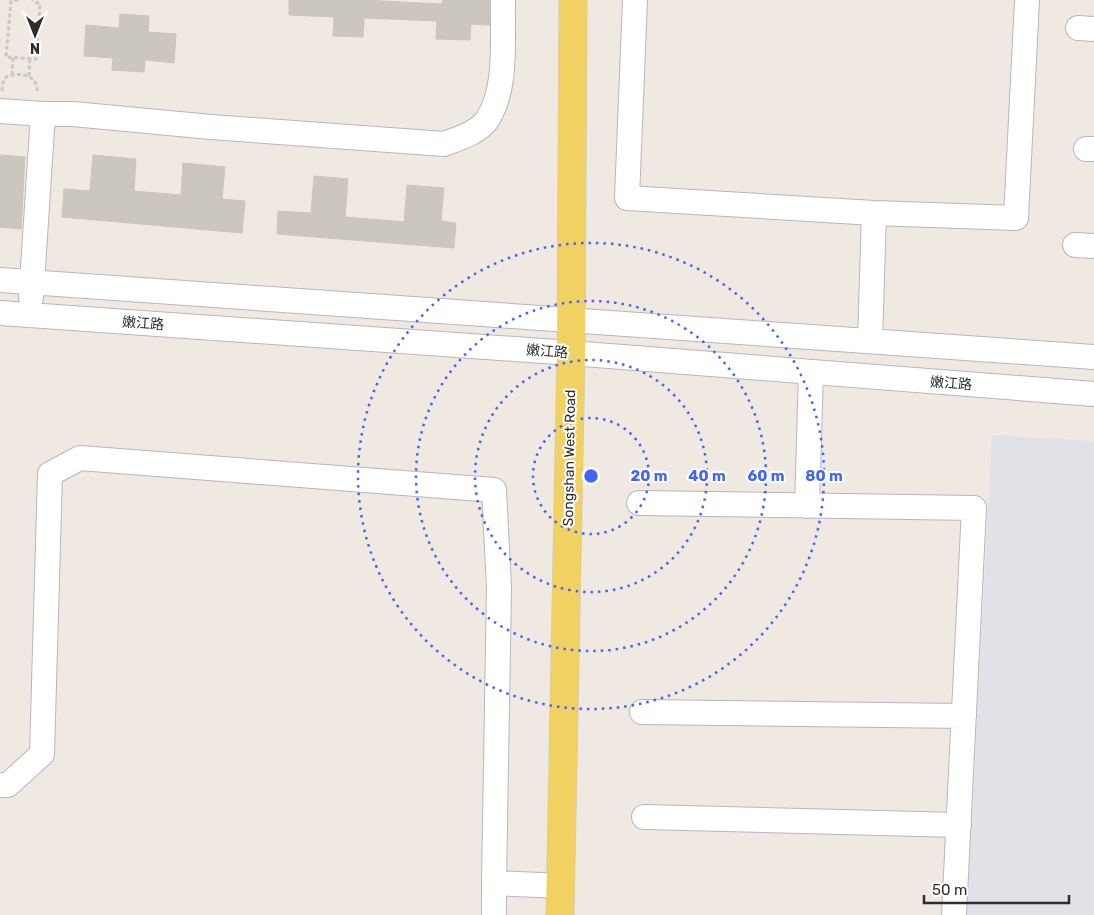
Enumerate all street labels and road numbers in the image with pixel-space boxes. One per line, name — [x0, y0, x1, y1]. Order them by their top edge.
street label: 嫩江路 — [121, 314, 165, 333]
street label: 嫩江路 — [525, 342, 569, 361]
street label: 嫩江路 — [929, 374, 973, 393]
street label: Songshan West Road — [560, 390, 579, 526]

